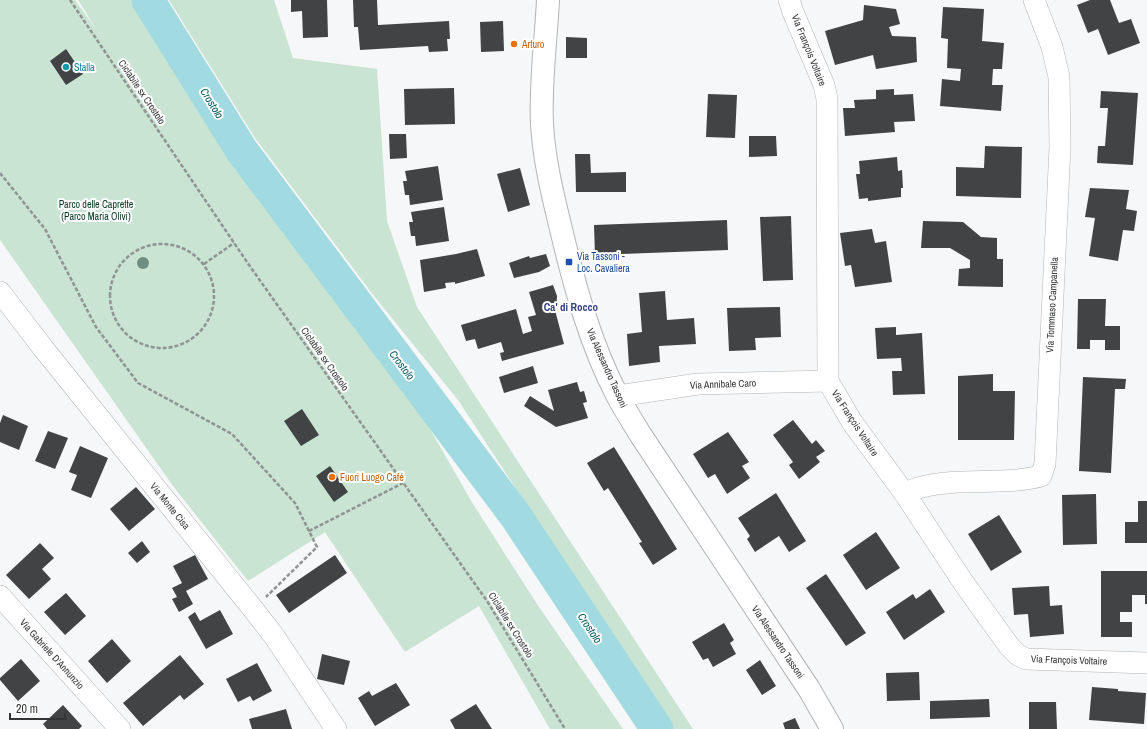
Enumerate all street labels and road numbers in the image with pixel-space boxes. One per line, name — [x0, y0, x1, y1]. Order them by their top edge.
street label: Via François Voltaire — [789, 12, 830, 88]
street label: Ciclabile sx Crostolo — [116, 57, 169, 127]
street label: Via Tommaso Campanella — [1043, 256, 1061, 353]
street label: Ciclabile sx Crostolo — [298, 324, 352, 394]
street label: Via Alessandro Tassoni — [584, 326, 630, 410]
street label: Via Annibale Caro — [690, 376, 757, 392]
street label: Via François Voltaire — [829, 387, 882, 459]
street label: Via Monte Cisa — [147, 480, 193, 532]
street label: Ciclabile sx Crostolo — [486, 590, 537, 661]
street label: Via Alessandro Tassoni — [749, 603, 807, 681]
street label: Via Gabriele D'Annunzio — [17, 616, 87, 692]
street label: Via François Voltaire — [1031, 652, 1108, 668]

